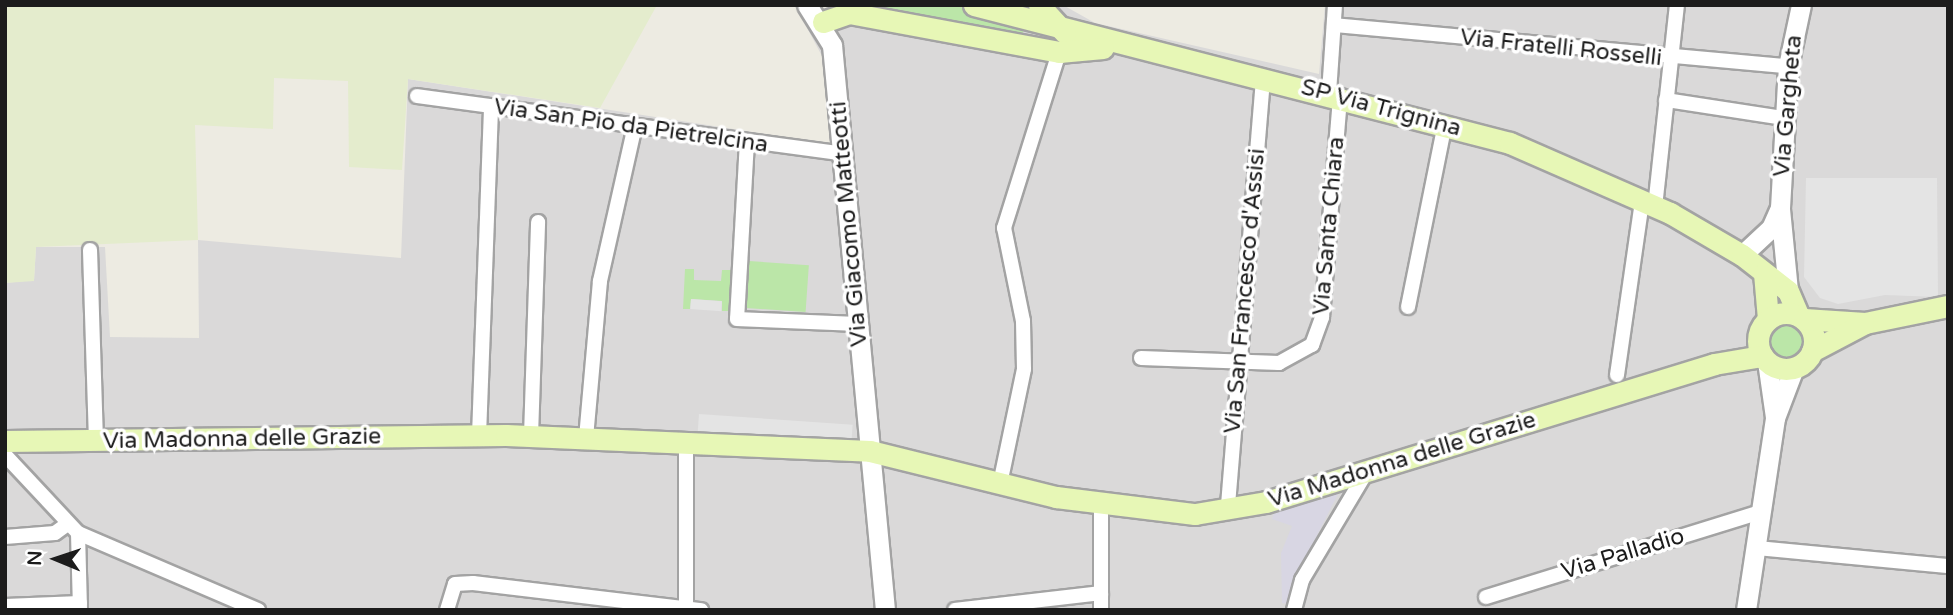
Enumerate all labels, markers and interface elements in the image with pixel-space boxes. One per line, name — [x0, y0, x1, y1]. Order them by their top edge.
street label: Via Fratelli Rosselli — [1459, 24, 1663, 72]
street label: Via Gargheta — [1768, 34, 1808, 178]
street label: SP Via Trignina — [1298, 73, 1464, 143]
street label: Via San Pio da Pietrelcina — [492, 93, 770, 159]
street label: Via Giacomo Matteotti — [825, 100, 873, 348]
street label: Via Santa Chiara — [1307, 136, 1351, 316]
street label: Via San Francesco d'Assisi — [1219, 147, 1271, 435]
street label: Via Madonna delle Grazie — [1265, 406, 1539, 514]
street label: Via Madonna delle Grazie — [103, 423, 381, 455]
street label: Via Palladio — [1558, 522, 1688, 586]
north arrow — [21, 524, 91, 594]
text: N — [24, 550, 46, 566]

